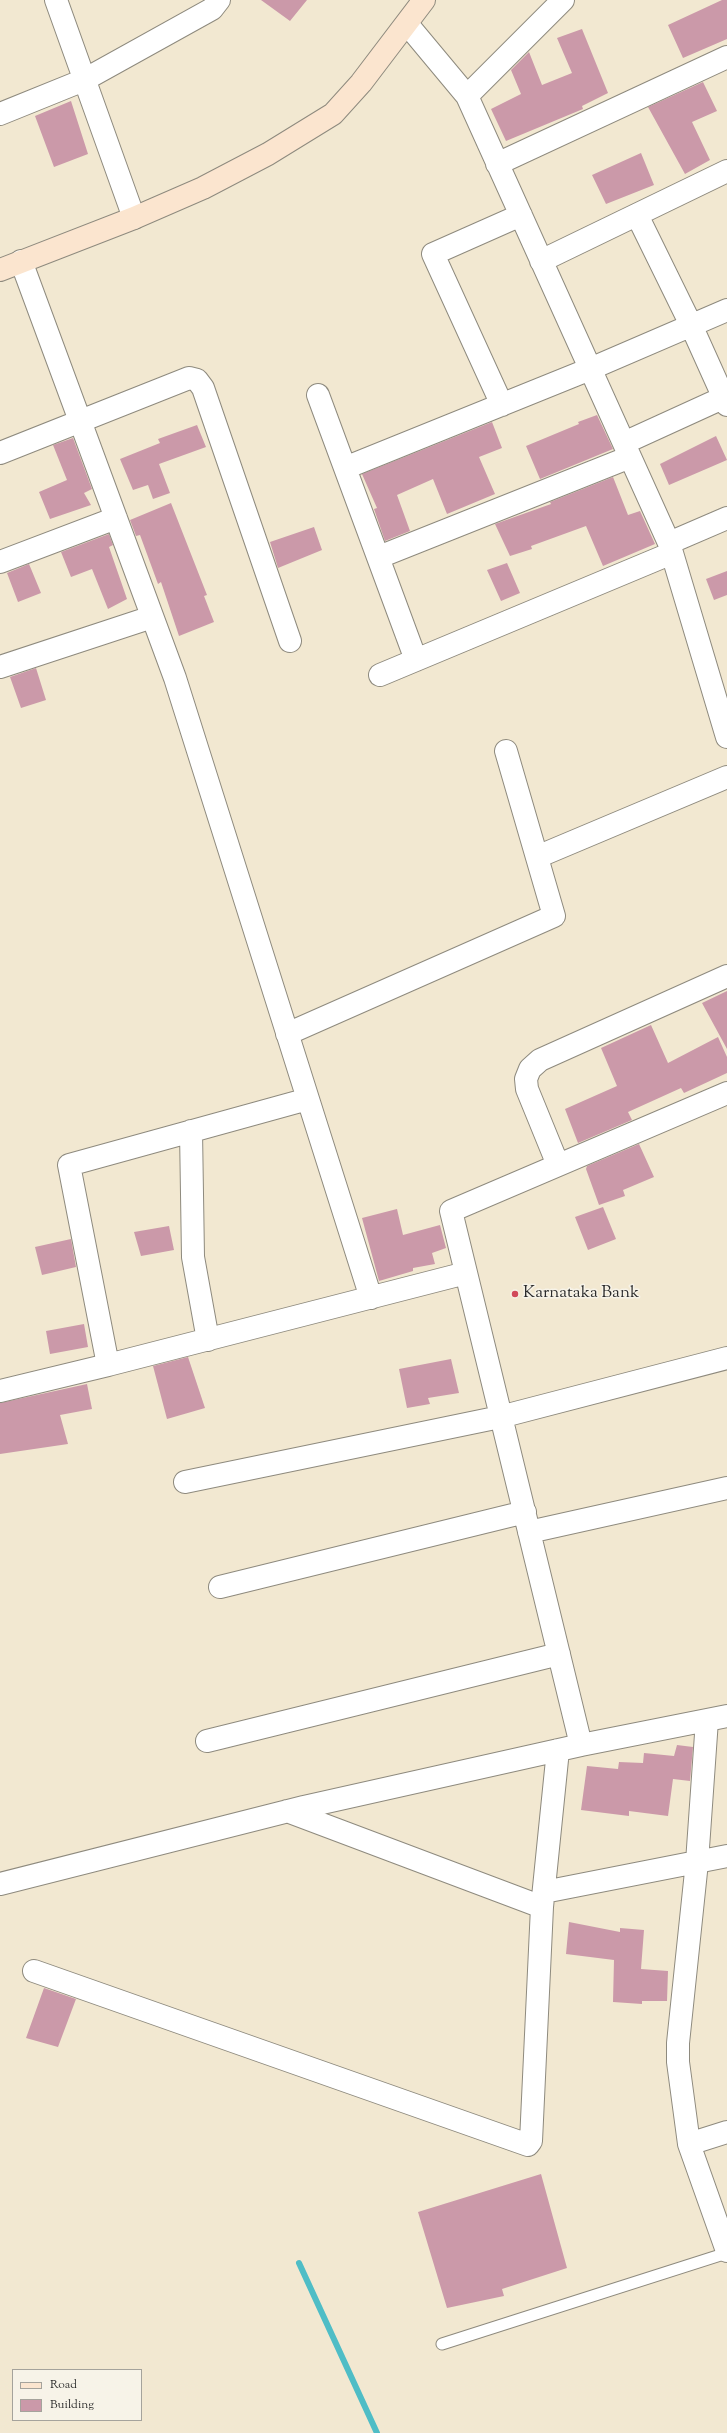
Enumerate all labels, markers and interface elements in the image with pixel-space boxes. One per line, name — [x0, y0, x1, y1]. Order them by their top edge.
place label: Karnataka Bank — [523, 1284, 639, 1304]
marker: Karnataka Bank — [510, 1289, 520, 1299]
legend — [12, 2369, 142, 2421]
text: Road — [50, 2376, 77, 2394]
text: Building — [50, 2396, 94, 2414]

